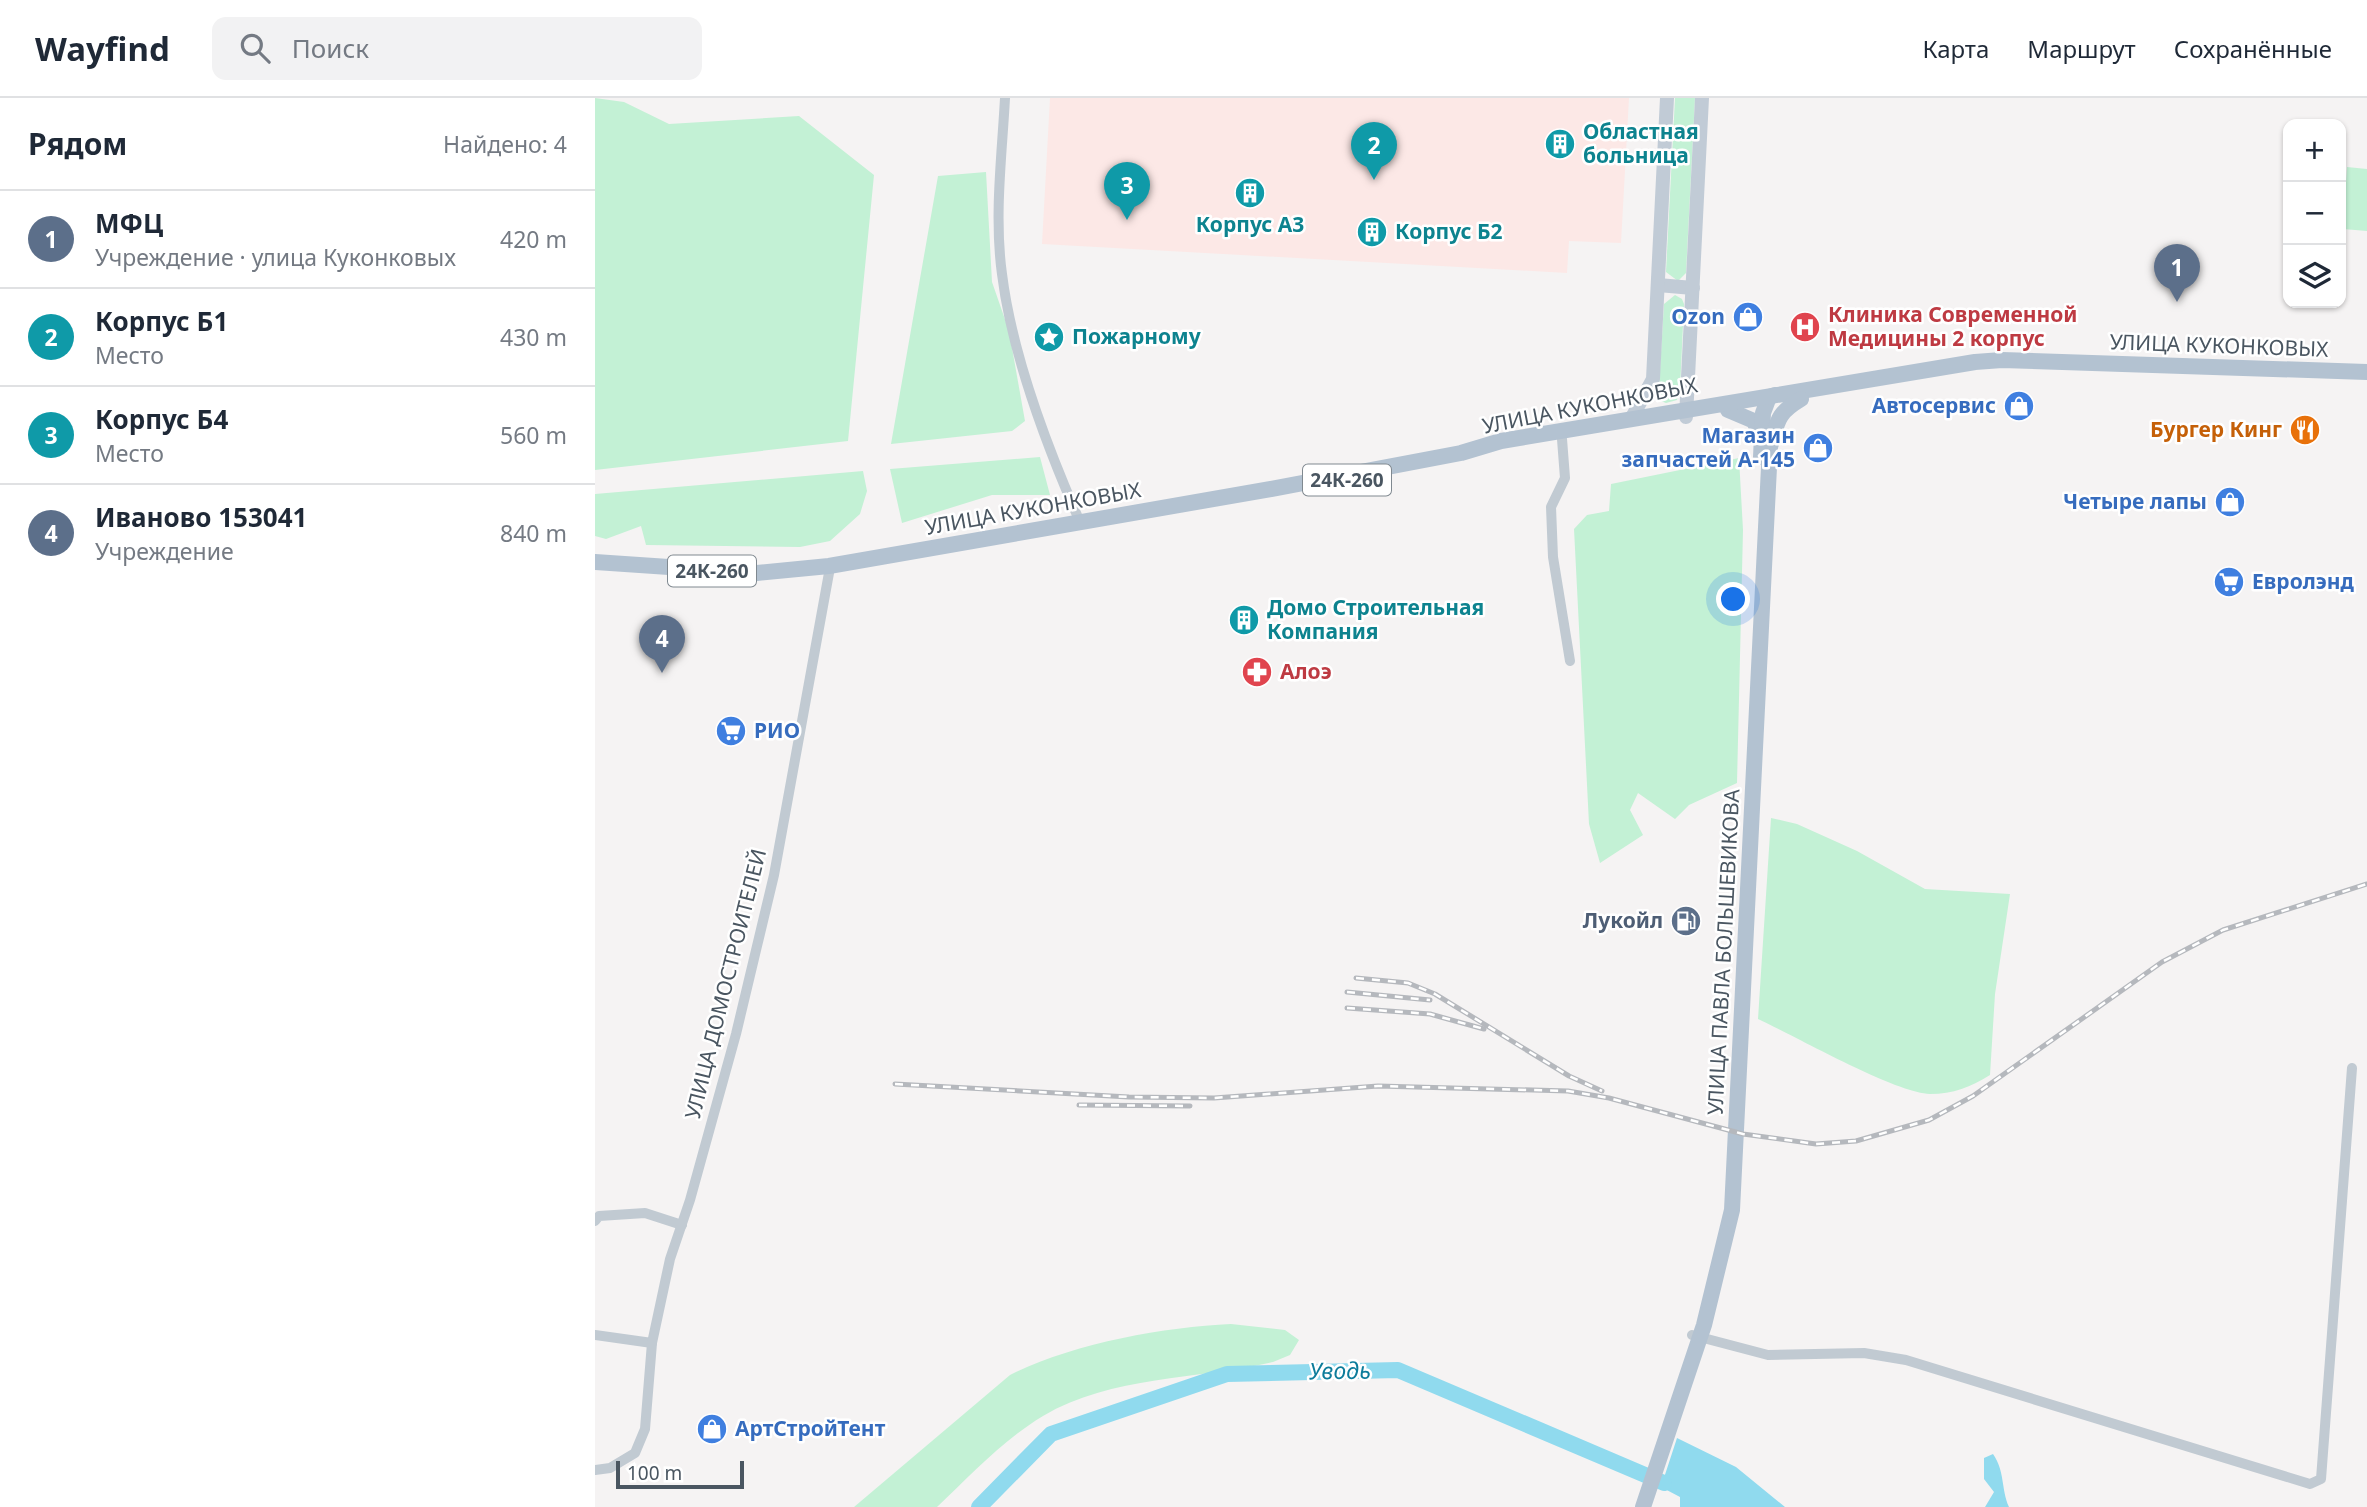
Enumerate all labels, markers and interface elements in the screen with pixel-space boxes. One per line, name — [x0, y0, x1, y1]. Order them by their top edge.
search box — [212, 17, 702, 80]
text: Wayfind — [35, 26, 170, 71]
icon: search — [236, 29, 274, 67]
text: Поиск — [292, 30, 369, 66]
text: Карта — [1922, 32, 1989, 65]
text: Маршрут — [2027, 32, 2136, 65]
text: Сохранённые — [2174, 32, 2332, 65]
place label: Областная больница — [1583, 117, 1699, 169]
map controls — [2283, 119, 2346, 308]
button: + — [2283, 119, 2346, 182]
pin: 2 — [1351, 122, 1397, 180]
text: Рядом — [28, 123, 127, 164]
building icon: Областная больница — [1543, 127, 1577, 161]
text: Найдено: 4 — [443, 128, 567, 160]
pin: 3 — [1104, 162, 1150, 220]
building icon: Корпус А3 — [1233, 176, 1267, 210]
button: − — [2283, 182, 2346, 245]
text: МФЦ — [95, 205, 163, 241]
place label: Корпус А3 — [1196, 210, 1304, 238]
building icon: Корпус Б2 — [1355, 215, 1389, 249]
place label: Корпус Б2 — [1395, 217, 1503, 245]
text: 1 — [44, 223, 58, 255]
text: 420 m — [500, 223, 567, 255]
text: Учреждение · улица Куконковых — [95, 241, 456, 273]
pin: 1 — [2154, 244, 2200, 302]
button: layers — [2283, 245, 2346, 308]
shop icon: Ozon — [1731, 300, 1765, 334]
place label: Клиника Современной Медицины 2 корпус — [1828, 300, 2078, 352]
place label: Ozon — [1671, 302, 1725, 330]
text: Корпус Б1 — [95, 303, 228, 339]
hospital icon: Клиника Современной Медицины 2 корпус — [1788, 310, 1822, 344]
place icon: Пожарному — [1032, 320, 1066, 354]
text: 2 — [44, 321, 58, 353]
text: 430 m — [500, 321, 567, 353]
place label: Пожарному — [1072, 322, 1201, 350]
street label: УЛИЦА КУКОНКОВЫХ — [2109, 327, 2330, 363]
text: Место — [95, 339, 164, 371]
street label: УЛИЦА КУКОНКОВЫХ — [1480, 370, 1701, 440]
shop icon: Автосервис — [2002, 389, 2036, 423]
place label: Автосервис — [1872, 391, 1996, 419]
text: Корпус Б4 — [95, 401, 228, 437]
restaurant icon: Бургер Кинг — [2288, 413, 2322, 447]
place label: Бургер Кинг — [2150, 415, 2282, 443]
text: 3 — [44, 419, 58, 451]
text: 560 m — [500, 419, 567, 451]
place label: Магазин запчастей А-145 — [1622, 421, 1795, 473]
shop icon: Магазин запчастей А-145 — [1801, 431, 1835, 465]
text: Место — [95, 437, 164, 469]
road number: 24К-260 — [1303, 464, 1391, 496]
street label: УЛИЦА КУКОНКОВЫХ — [923, 475, 1144, 541]
shop icon: Четыре лапы — [2213, 485, 2247, 519]
place label: Четыре лапы — [2063, 487, 2207, 515]
text: Иваново 153041 — [95, 499, 307, 535]
text: 4 — [44, 517, 58, 549]
text: 840 m — [500, 517, 567, 549]
text: Учреждение — [95, 535, 234, 567]
road number: 24К-260 — [668, 556, 756, 586]
supermarket icon: Евролэнд — [2212, 565, 2246, 599]
place label: Евролэнд — [2252, 567, 2355, 595]
your location — [1716, 582, 1750, 616]
place label: Домо Строительная Компания — [1267, 593, 1484, 645]
building icon: Домо Строительная Компания — [1227, 603, 1261, 637]
pin: 4 — [639, 615, 685, 673]
pharmacy icon: Алоэ — [1240, 655, 1274, 689]
place label: Алоэ — [1280, 657, 1332, 685]
supermarket icon: РИО — [714, 714, 748, 748]
place label: РИО — [754, 716, 800, 744]
street label: УЛИЦА ПАВЛА БОЛЬШЕВИКОВА — [1700, 788, 1746, 1116]
street label: УЛИЦА ДОМОСТРОИТЕЛЕЙ — [678, 846, 772, 1122]
fuel station icon: Лукойл — [1669, 904, 1703, 938]
place label: Лукойл — [1583, 906, 1663, 934]
water label: Уводь — [1309, 1353, 1371, 1387]
shop icon: АртСтройТент — [695, 1412, 729, 1446]
place label: АртСтройТент — [735, 1414, 886, 1442]
scale bar — [616, 1458, 744, 1490]
text: 100 m — [627, 1460, 682, 1486]

